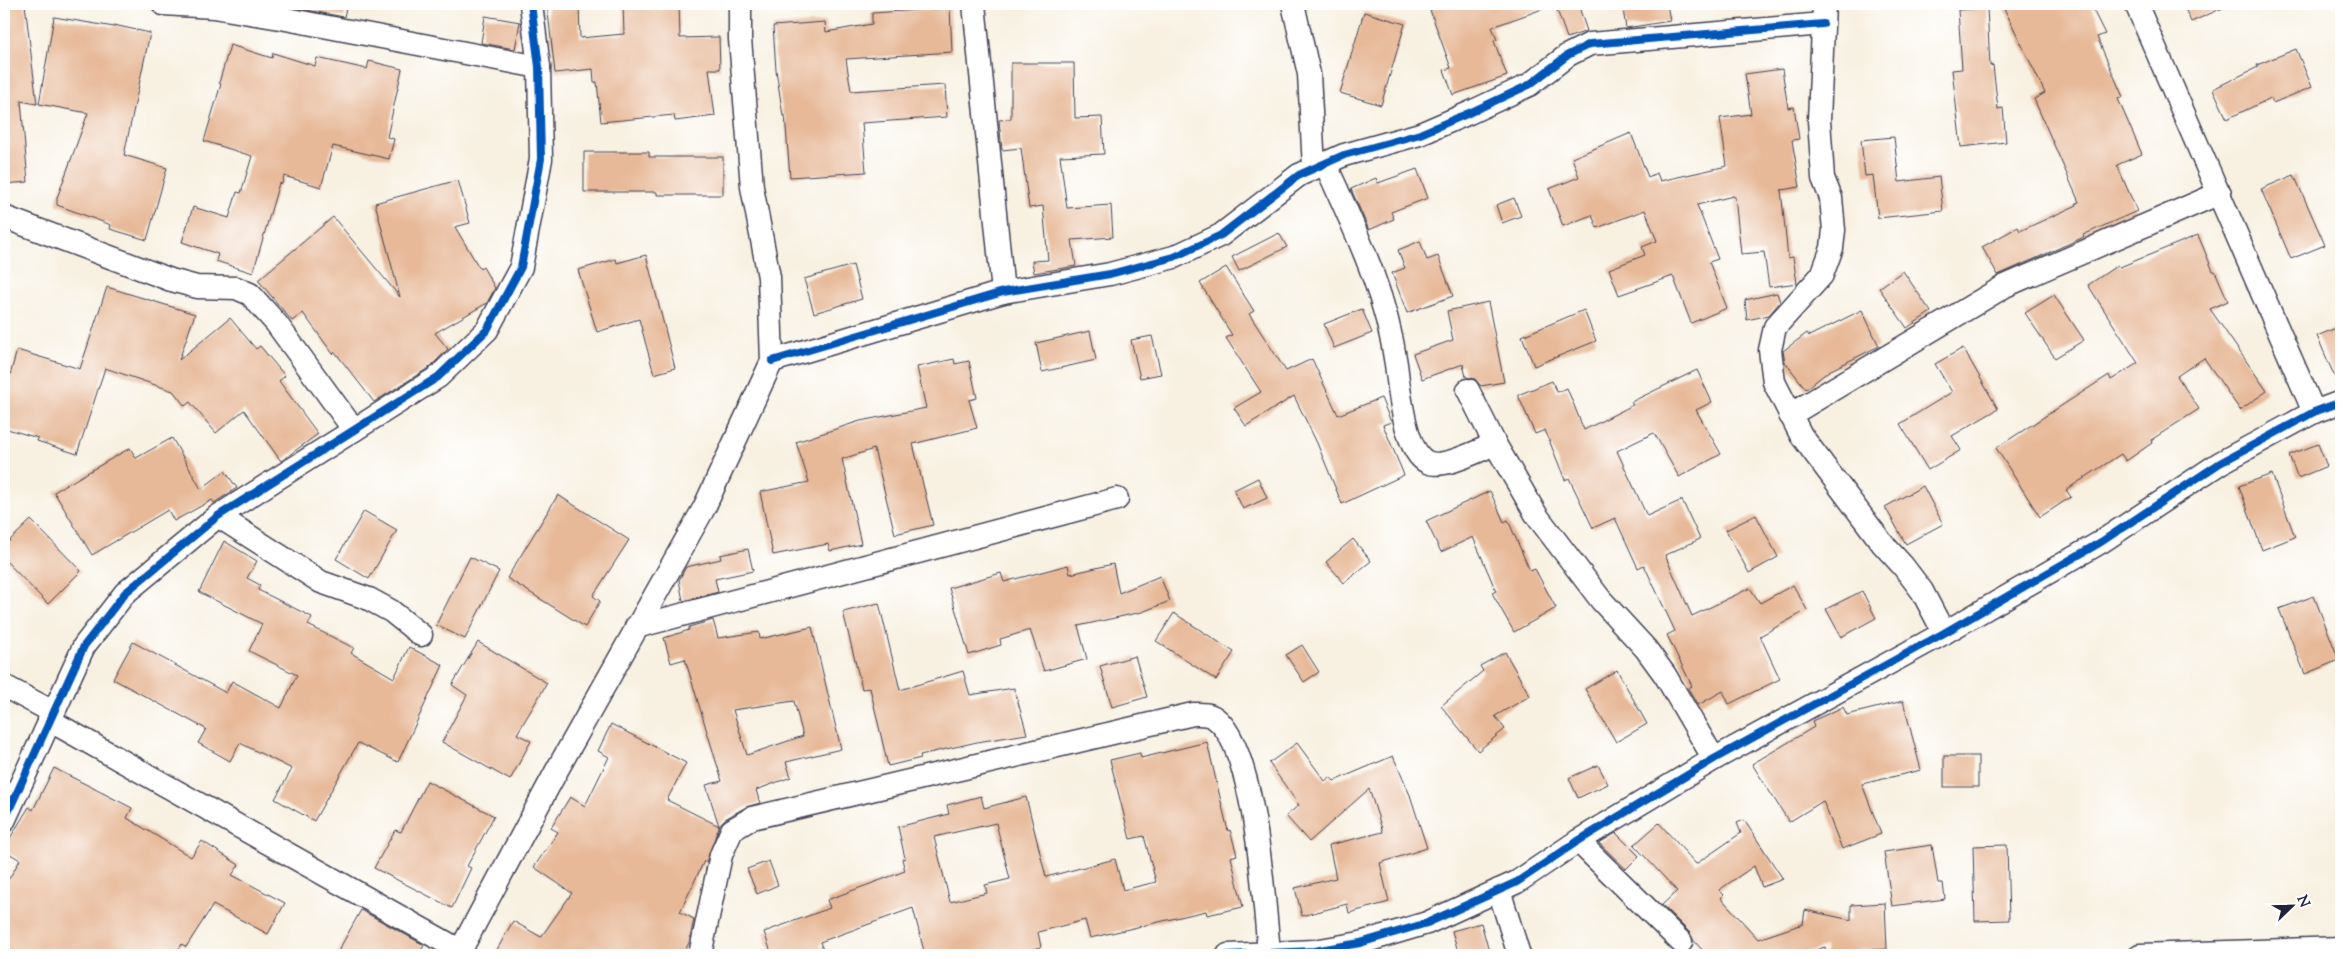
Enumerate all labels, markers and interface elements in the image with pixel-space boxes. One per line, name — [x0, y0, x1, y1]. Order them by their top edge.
north arrow — [2268, 882, 2318, 932]
text: N — [2291, 893, 2314, 911]

